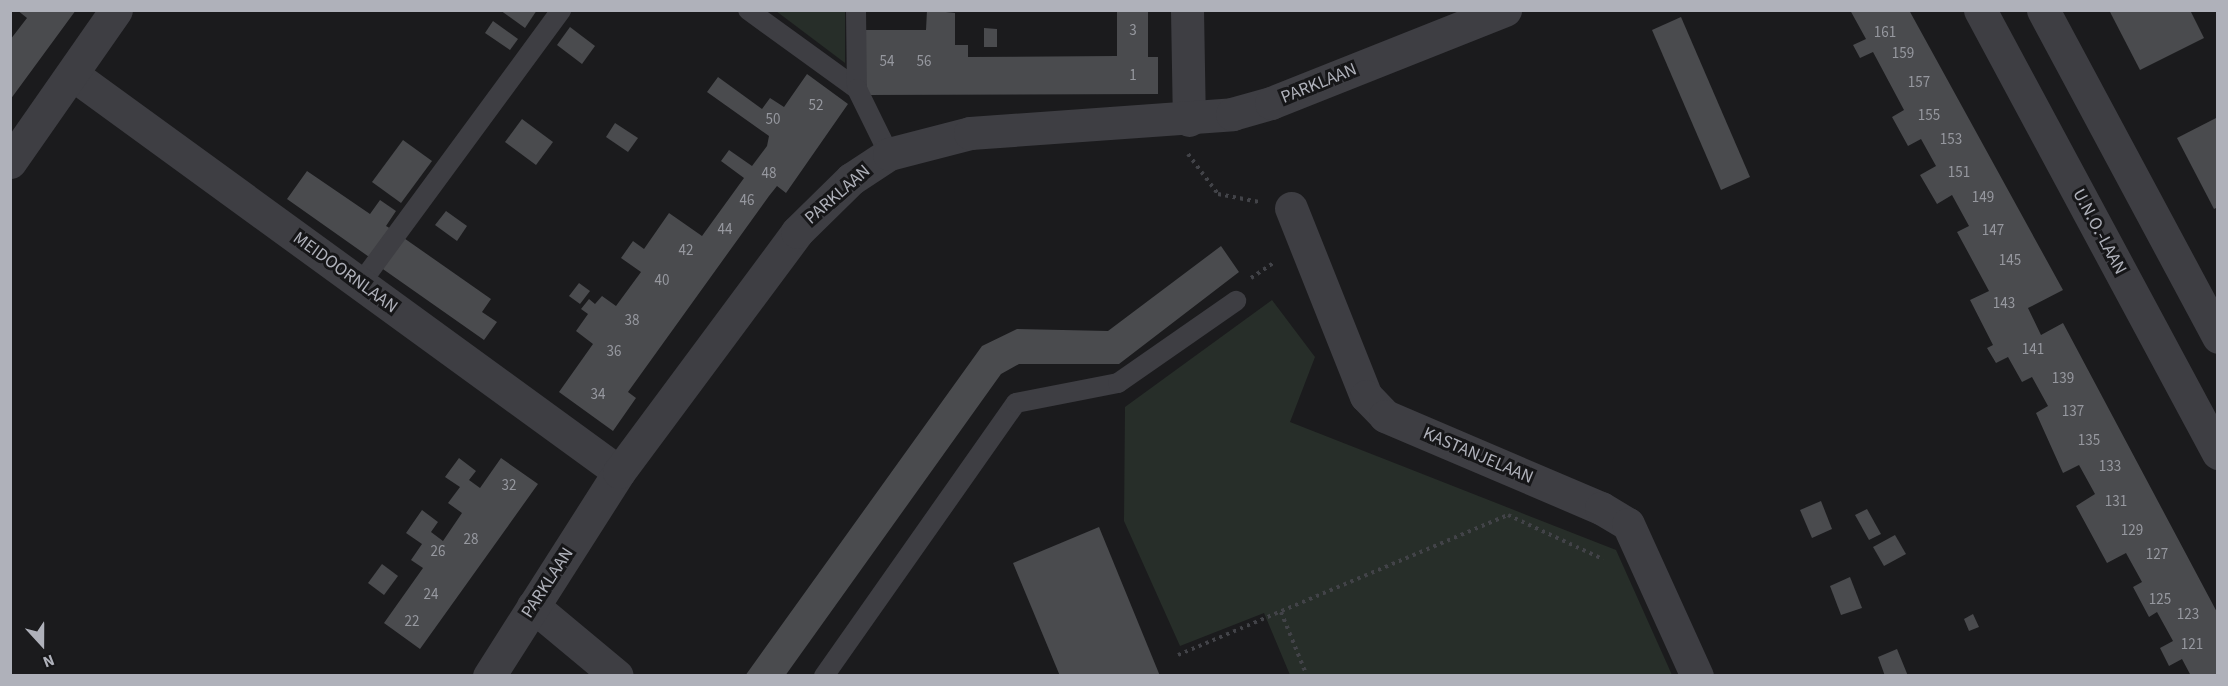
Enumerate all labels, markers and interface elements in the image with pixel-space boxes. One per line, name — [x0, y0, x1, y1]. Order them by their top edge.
house number: 3 — [1129, 22, 1137, 40]
house number: 161 — [1874, 24, 1896, 42]
house number: 159 — [1892, 45, 1914, 63]
house number: 54 — [880, 53, 894, 71]
house number: 56 — [917, 53, 931, 71]
street label: PARKLAAN — [1278, 59, 1360, 109]
house number: 1 — [1129, 67, 1137, 85]
house number: 157 — [1908, 74, 1930, 92]
house number: 52 — [809, 97, 823, 115]
house number: 155 — [1918, 107, 1940, 125]
house number: 50 — [766, 111, 780, 129]
house number: 153 — [1940, 131, 1962, 149]
street label: PARKLAAN — [801, 161, 875, 229]
house number: 151 — [1948, 164, 1970, 182]
house number: 48 — [762, 165, 776, 183]
street label: U.N.O.-LAAN — [2067, 186, 2131, 278]
house number: 149 — [1972, 189, 1994, 207]
house number: 46 — [740, 192, 754, 210]
house number: 44 — [718, 221, 732, 239]
house number: 147 — [1982, 222, 2004, 240]
street label: MEIDOORNLAAN — [288, 228, 402, 318]
house number: 42 — [679, 242, 693, 260]
house number: 145 — [1999, 252, 2021, 270]
house number: 40 — [655, 272, 669, 290]
house number: 143 — [1993, 295, 2015, 313]
house number: 38 — [625, 312, 639, 330]
house number: 141 — [2022, 341, 2044, 359]
house number: 36 — [607, 343, 621, 361]
house number: 139 — [2052, 370, 2074, 388]
house number: 34 — [591, 386, 605, 404]
house number: 137 — [2062, 403, 2084, 421]
street label: KASTANJELAAN — [1420, 423, 1536, 489]
house number: 135 — [2078, 432, 2100, 450]
house number: 133 — [2099, 458, 2121, 476]
house number: 32 — [502, 477, 516, 495]
house number: 131 — [2105, 493, 2127, 511]
house number: 129 — [2121, 522, 2143, 540]
house number: 28 — [464, 531, 478, 549]
house number: 26 — [431, 543, 445, 561]
street label: PARKLAAN — [517, 544, 579, 622]
house number: 127 — [2146, 546, 2168, 564]
house number: 24 — [424, 586, 438, 604]
house number: 125 — [2149, 591, 2171, 609]
house number: 123 — [2177, 606, 2199, 624]
house number: 22 — [405, 613, 419, 631]
north arrow — [12, 614, 72, 674]
house number: 121 — [2181, 636, 2203, 654]
text: N — [40, 649, 57, 673]

